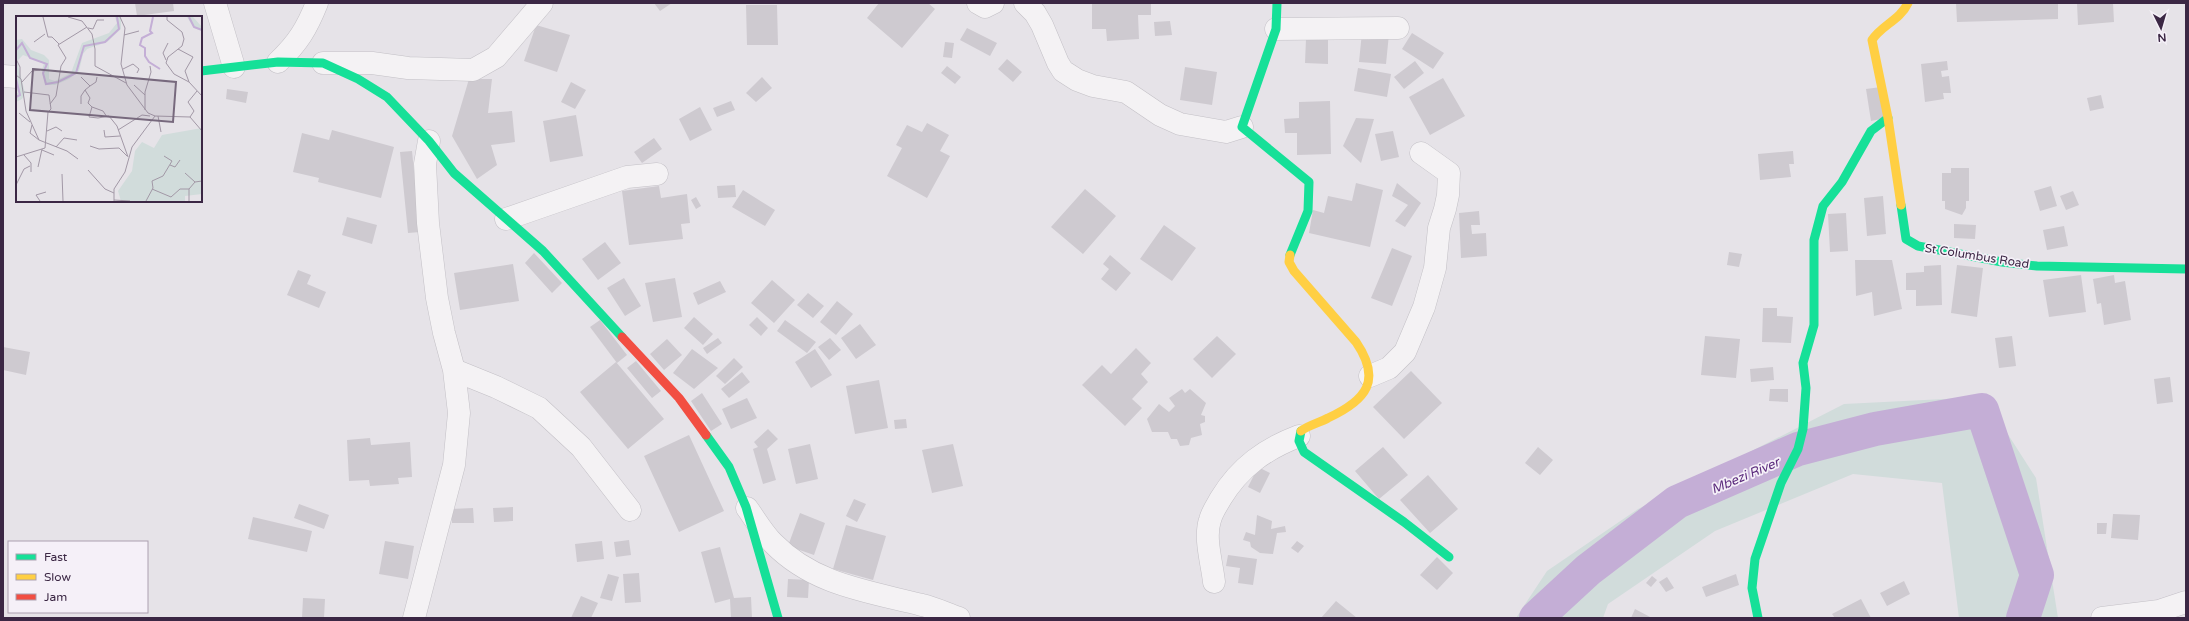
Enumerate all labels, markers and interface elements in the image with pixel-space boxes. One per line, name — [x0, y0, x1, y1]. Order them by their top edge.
north arrow — [2141, 8, 2181, 48]
inset map — [16, 16, 202, 202]
text: N — [2157, 31, 2167, 44]
street label: St Columbus Road — [1924, 241, 2030, 271]
water label: Mbezi River — [1709, 454, 1784, 497]
legend — [8, 541, 148, 613]
text: Fast — [44, 550, 68, 564]
text: Slow — [44, 570, 71, 584]
text: Jam — [44, 590, 67, 604]

